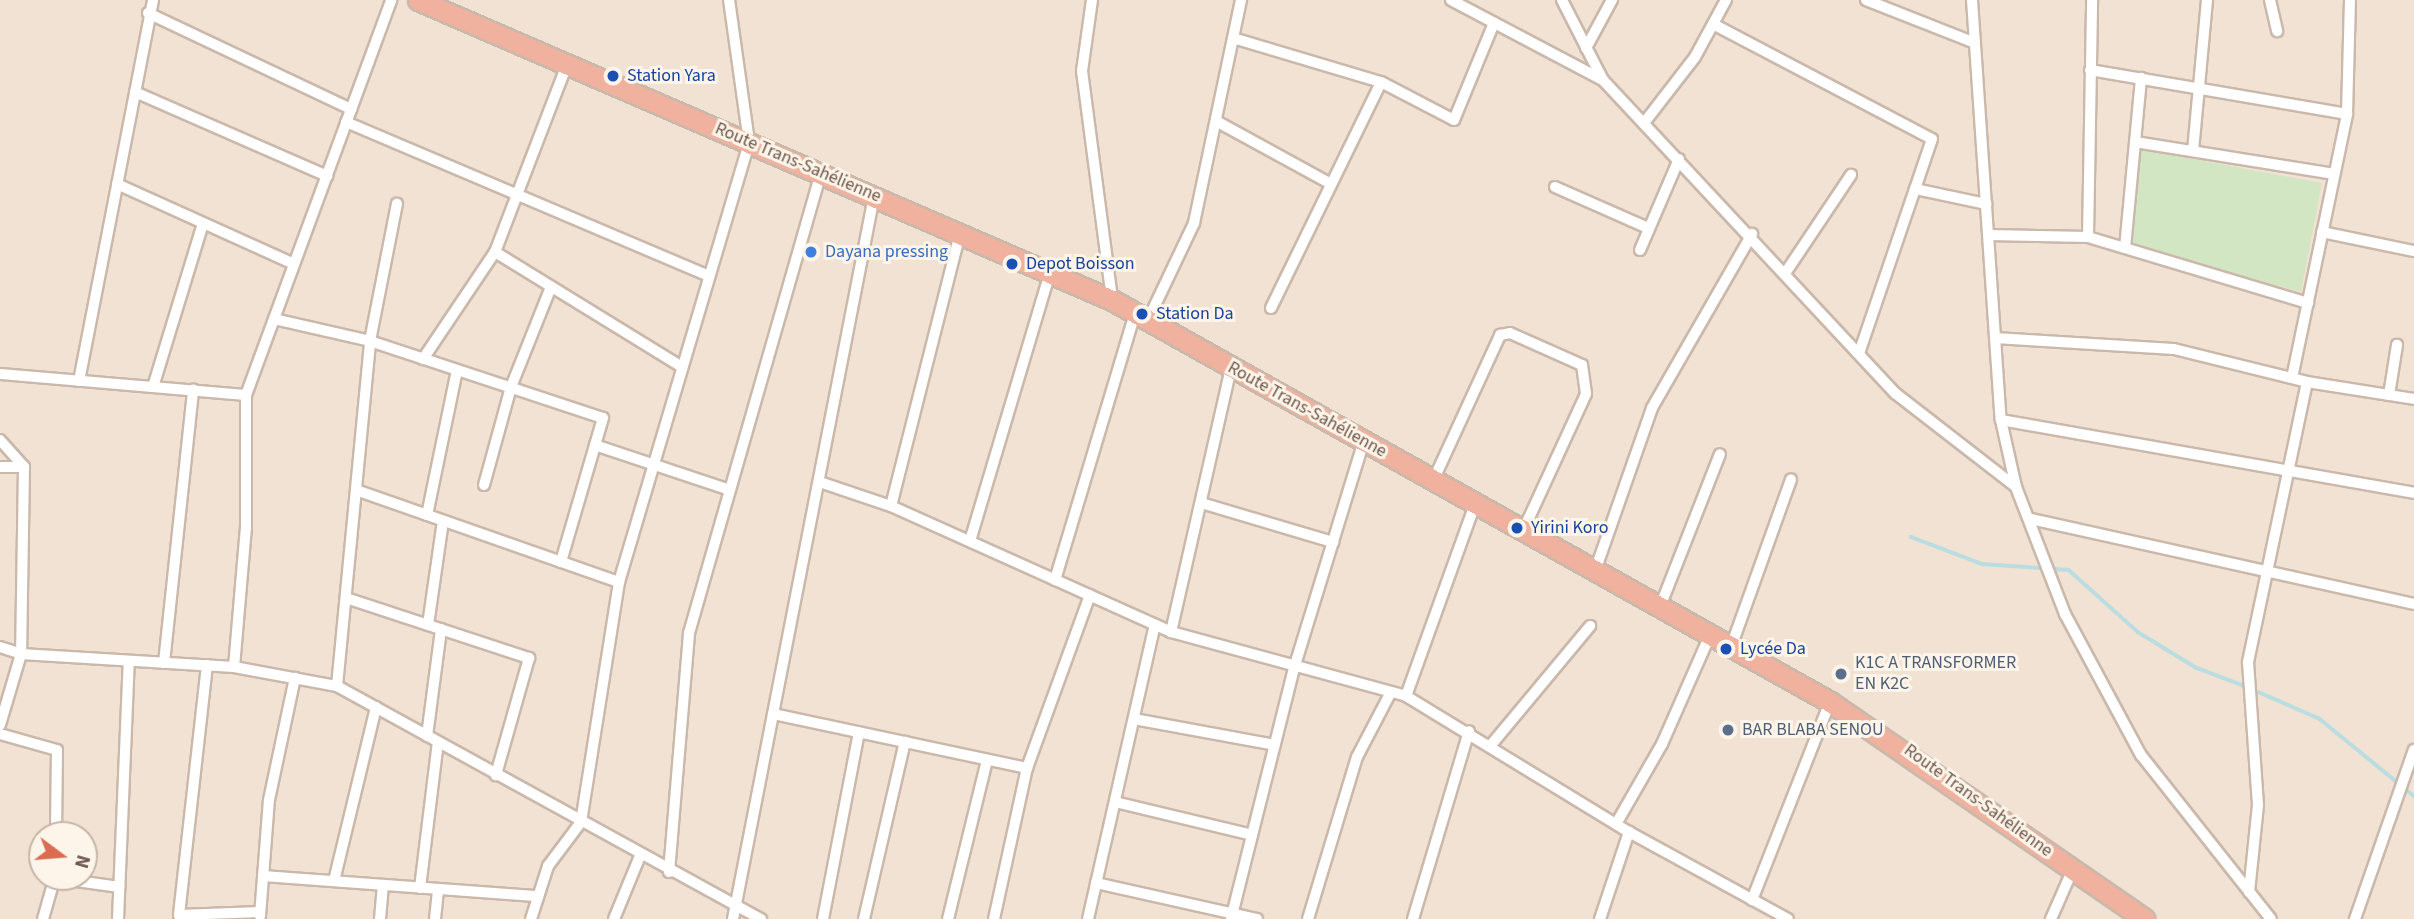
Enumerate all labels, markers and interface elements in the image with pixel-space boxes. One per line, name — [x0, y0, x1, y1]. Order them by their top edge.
place label: Station Yara — [627, 65, 716, 87]
marker: Station Yara — [605, 68, 621, 84]
street label: Route Trans-Sahélienne — [712, 118, 884, 208]
place label: Dayana pressing — [825, 241, 948, 263]
marker: Dayana pressing — [803, 244, 819, 260]
place label: Depot Boisson — [1026, 253, 1135, 275]
marker: Depot Boisson — [1004, 256, 1020, 272]
place label: Station Da — [1156, 303, 1234, 325]
marker: Station Da — [1134, 306, 1150, 322]
street label: Route Trans-Sahélienne — [1224, 357, 1390, 463]
place label: Yirini Koro — [1531, 517, 1608, 539]
marker: Yirini Koro — [1509, 520, 1525, 536]
place label: Lycée Da — [1740, 638, 1806, 660]
marker: Lycée Da — [1718, 641, 1734, 657]
place label: K1C A TRANSFORMER EN K2C — [1855, 653, 2016, 696]
marker: K1C A TRANSFORMER EN K2C — [1833, 666, 1849, 682]
place label: BAR BLABA SENOU — [1742, 719, 1884, 741]
marker: BAR BLABA SENOU — [1720, 722, 1736, 738]
street label: Route Trans-Sahélienne — [1899, 740, 2057, 862]
north arrow — [28, 821, 98, 891]
text: N — [67, 852, 96, 871]

